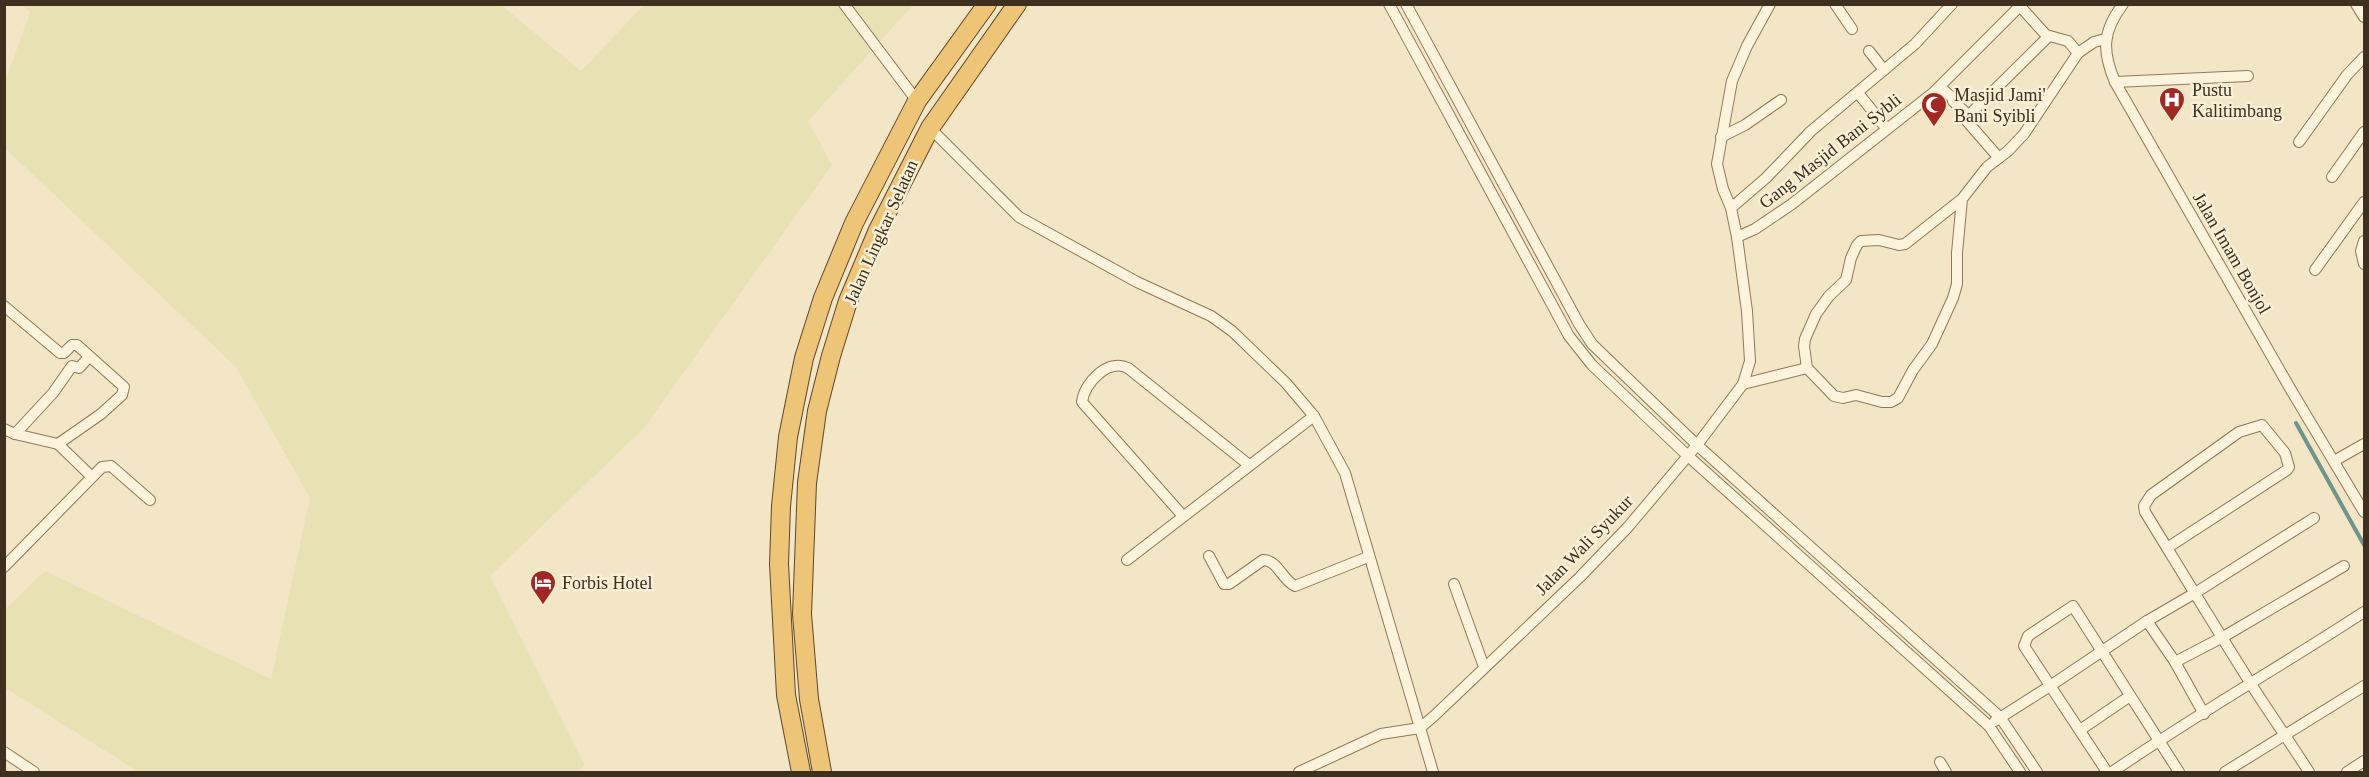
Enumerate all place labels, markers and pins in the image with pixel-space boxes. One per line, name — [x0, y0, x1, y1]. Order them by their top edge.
place label: Pustu Kalitimbang — [2192, 80, 2282, 121]
place label: Masjid Jami' Bani Syibli — [1954, 85, 2046, 126]
hospital icon: Pustu Kalitimbang — [2157, 85, 2187, 123]
mosque icon: Masjid Jami' Bani Syibli — [1919, 90, 1949, 128]
hotel icon: Forbis Hotel — [528, 568, 558, 606]
place label: Forbis Hotel — [562, 573, 653, 593]

